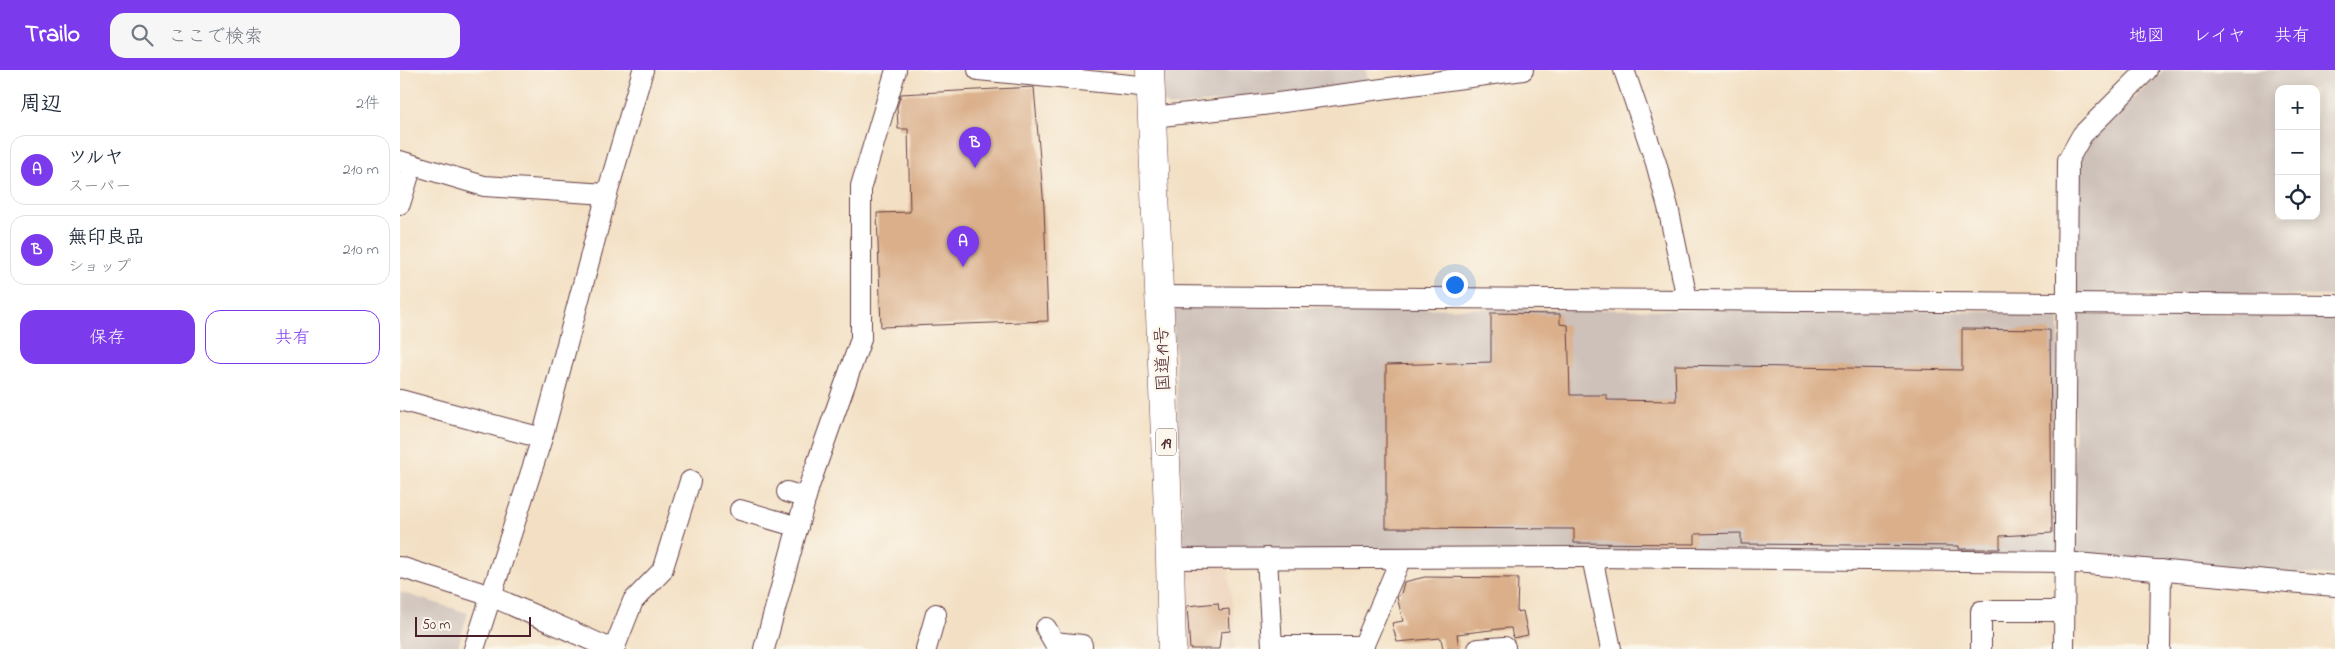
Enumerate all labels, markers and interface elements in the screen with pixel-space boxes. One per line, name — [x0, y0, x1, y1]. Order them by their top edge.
search box — [110, 13, 460, 58]
text: Trailo — [25, 18, 80, 53]
icon: search — [128, 21, 156, 49]
text: ここで検索 — [168, 24, 263, 51]
text: 地図 — [2129, 24, 2165, 50]
text: レイヤ — [2193, 24, 2246, 50]
text: 共有 — [2274, 24, 2310, 50]
map controls — [2275, 85, 2320, 220]
button: + — [2275, 85, 2320, 130]
text: 周辺 — [20, 90, 62, 120]
text: 2件 — [356, 92, 380, 116]
pin: B — [959, 127, 991, 168]
button: − — [2275, 130, 2320, 175]
text: ツルヤ — [68, 145, 124, 172]
text: A — [32, 158, 42, 182]
text: 210 m — [343, 158, 379, 182]
text: スーパー — [68, 175, 131, 199]
button: locate — [2275, 175, 2320, 220]
text: 無印良品 — [68, 225, 144, 252]
pin: A — [947, 226, 979, 267]
text: B — [32, 238, 42, 262]
text: 210 m — [343, 238, 379, 262]
text: ショップ — [68, 255, 131, 279]
your location — [1442, 272, 1468, 298]
button: 保存 — [20, 310, 195, 364]
button: 共有 — [205, 310, 380, 364]
street label: 国道19号 — [1150, 326, 1178, 392]
road number: 19 — [1156, 428, 1176, 456]
scale bar — [415, 614, 531, 637]
text: 50 m — [422, 615, 450, 636]

